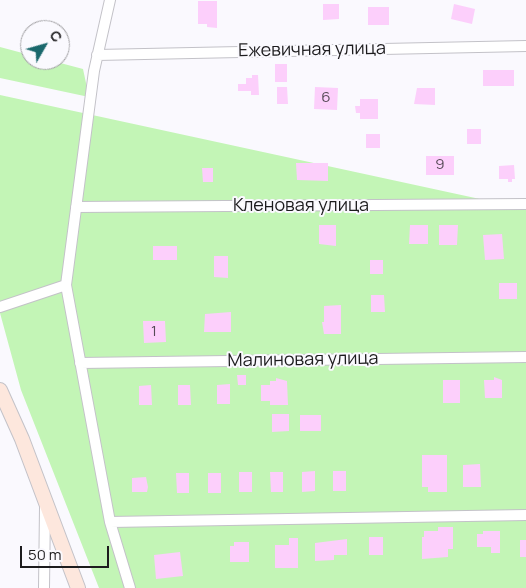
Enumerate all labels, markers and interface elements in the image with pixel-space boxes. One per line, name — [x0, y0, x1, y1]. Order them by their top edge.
north arrow — [20, 20, 70, 70]
text: С — [46, 26, 67, 46]
street label: Ежевичная улица — [238, 38, 386, 62]
house number: 6 — [321, 89, 331, 107]
house number: 9 — [435, 156, 445, 174]
street label: Кленовая улица — [233, 195, 369, 217]
house number: 1 — [151, 323, 157, 341]
street label: Малиновая улица — [227, 348, 379, 372]
scale bar — [22, 536, 111, 568]
text: 50 m — [28, 544, 62, 565]

